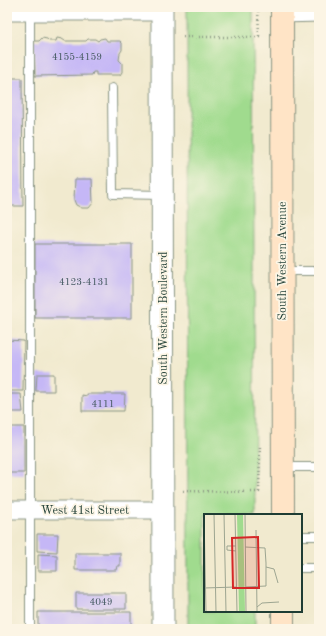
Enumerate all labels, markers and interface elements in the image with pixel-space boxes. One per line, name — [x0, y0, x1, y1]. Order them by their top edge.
house number: 4155-4159 — [52, 52, 102, 62]
street label: South Western Avenue — [277, 201, 289, 320]
street label: South Western Boulevard — [158, 251, 170, 385]
house number: 4123-4131 — [59, 277, 109, 287]
house number: 4111 — [91, 399, 115, 409]
street label: West 41st Street — [41, 505, 129, 517]
inset map — [204, 514, 302, 612]
house number: 4049 — [89, 597, 113, 607]

